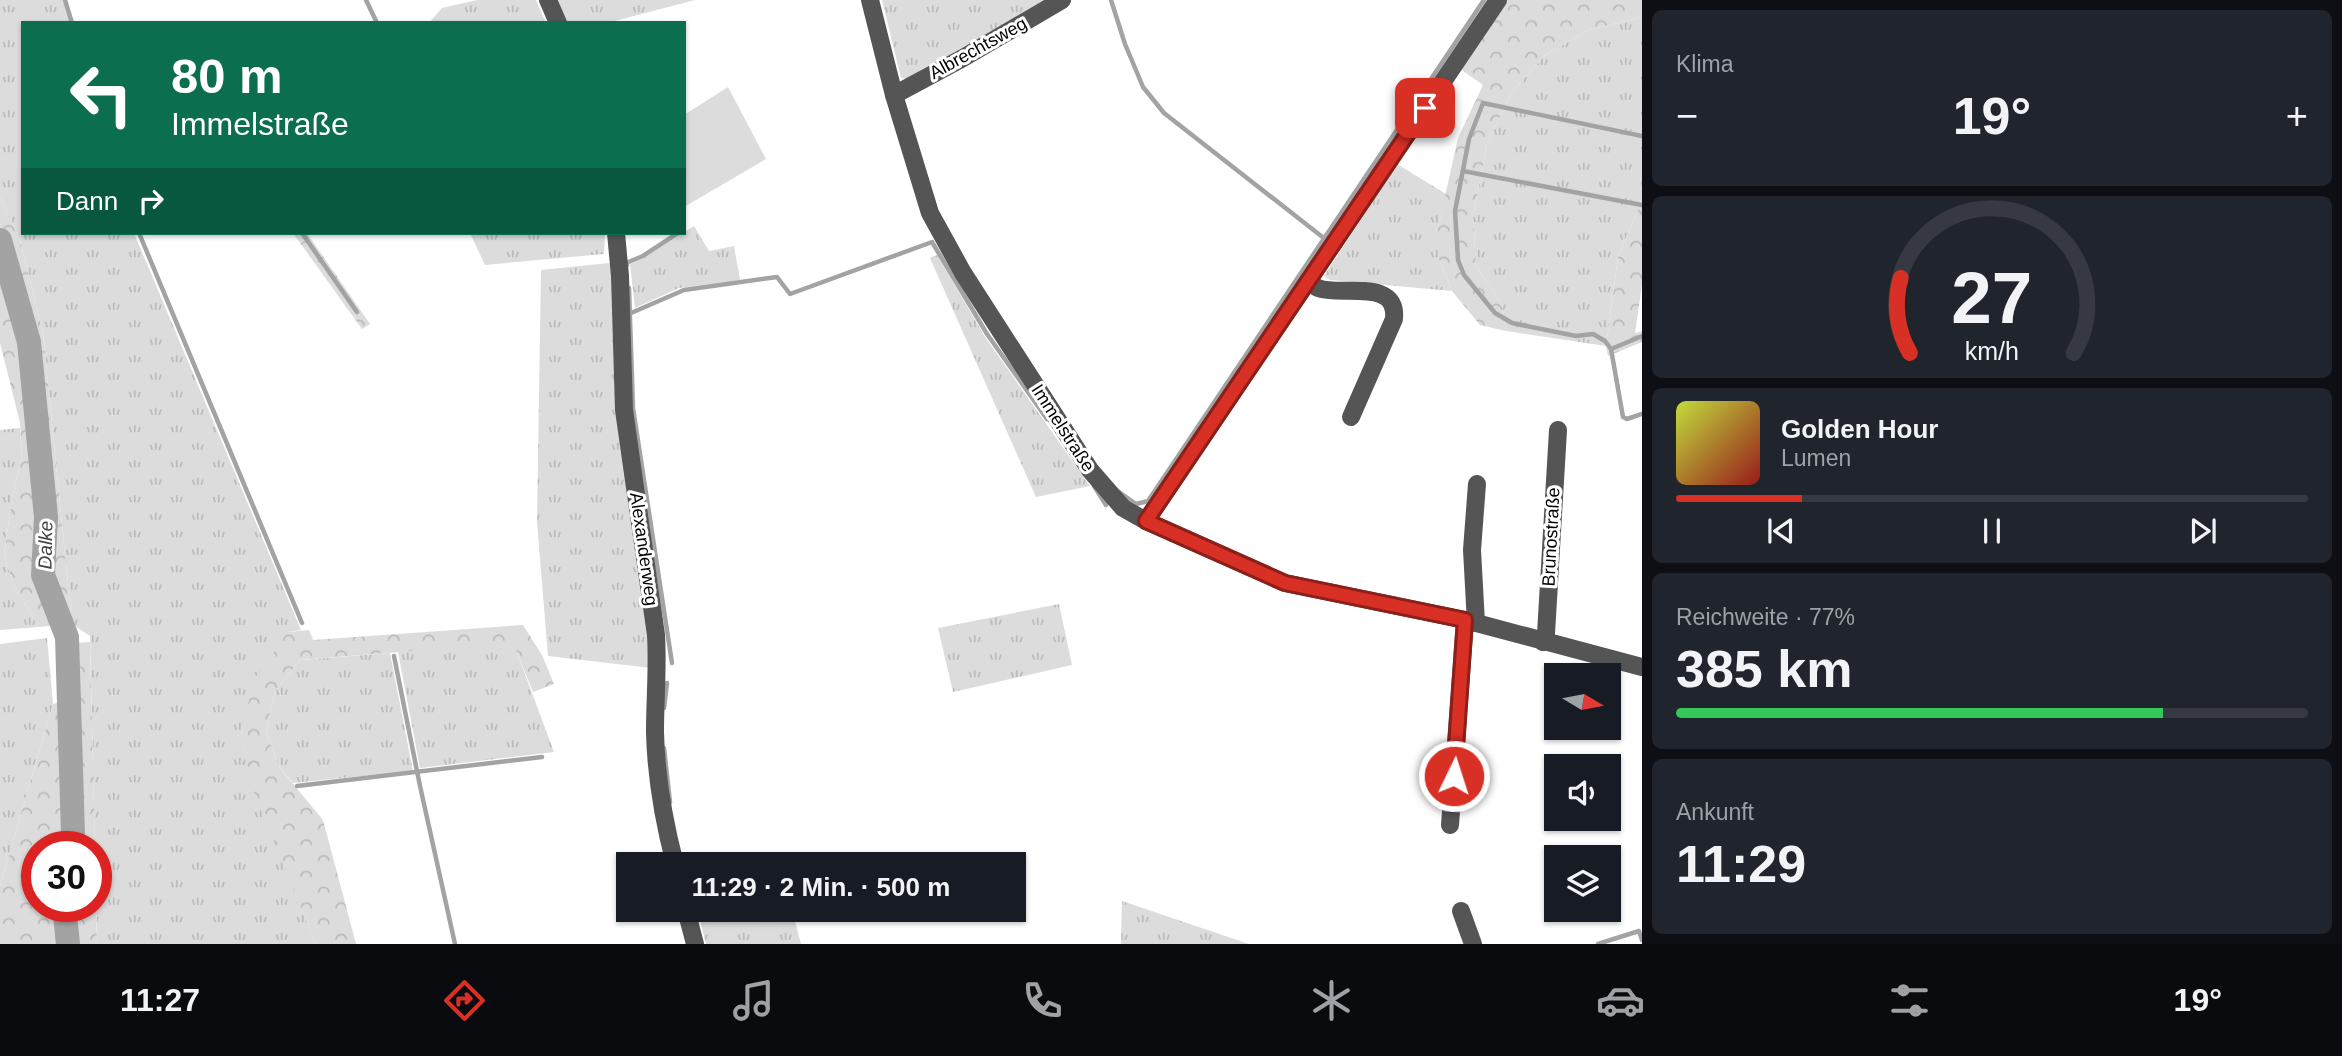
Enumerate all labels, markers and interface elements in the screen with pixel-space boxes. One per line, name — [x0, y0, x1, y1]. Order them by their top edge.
street label: Albrechtsweg — [926, 13, 1030, 83]
icon: left — [56, 49, 147, 140]
text: 80 m — [171, 49, 283, 103]
text: Klima — [1676, 51, 1734, 77]
pin — [1395, 78, 1455, 138]
text: 19° — [1953, 87, 2031, 145]
icon: arrive — [1406, 89, 1444, 127]
text: − — [1676, 95, 1698, 137]
text: + — [2286, 95, 2308, 137]
text: Immelstraße — [171, 106, 349, 142]
icon: right — [132, 182, 170, 220]
text: Dann — [56, 186, 118, 216]
text: 27 — [1952, 257, 2032, 338]
text: km/h — [1965, 336, 2019, 364]
street label: Immelstraße — [1027, 381, 1099, 475]
text: Golden Hour — [1781, 414, 1938, 444]
text: Lumen — [1781, 445, 1851, 471]
street label: Brunostraße — [1538, 487, 1564, 587]
street label: Alexanderweg — [626, 491, 662, 607]
icon: previous — [1762, 512, 1800, 550]
icon: pause — [1973, 512, 2011, 550]
icon: next — [2184, 512, 2222, 550]
water label: Dalke — [35, 521, 56, 569]
text: Reichweite · 77% — [1676, 604, 1855, 630]
text: 385 km — [1676, 640, 1852, 698]
north arrow — [1544, 663, 1620, 740]
map controls — [1544, 663, 1621, 922]
position arrow — [1417, 739, 1491, 813]
button: sound — [1544, 754, 1621, 831]
text: Ankunft — [1676, 799, 1754, 825]
speed limit sign: 30 — [21, 831, 112, 922]
text: 11:29 — [1676, 835, 1806, 893]
button: layers — [1544, 845, 1621, 922]
text: 11:29 · 2 Min. · 500 m — [692, 872, 950, 902]
icon: directions — [440, 976, 489, 1025]
icon: music — [729, 976, 778, 1025]
icon: phone — [1018, 976, 1067, 1025]
icon: climate — [1307, 976, 1356, 1025]
icon: car — [1596, 976, 1645, 1025]
icon: filters — [1885, 976, 1934, 1025]
text: 11:27 — [120, 982, 200, 1018]
text: 19° — [2174, 982, 2222, 1018]

